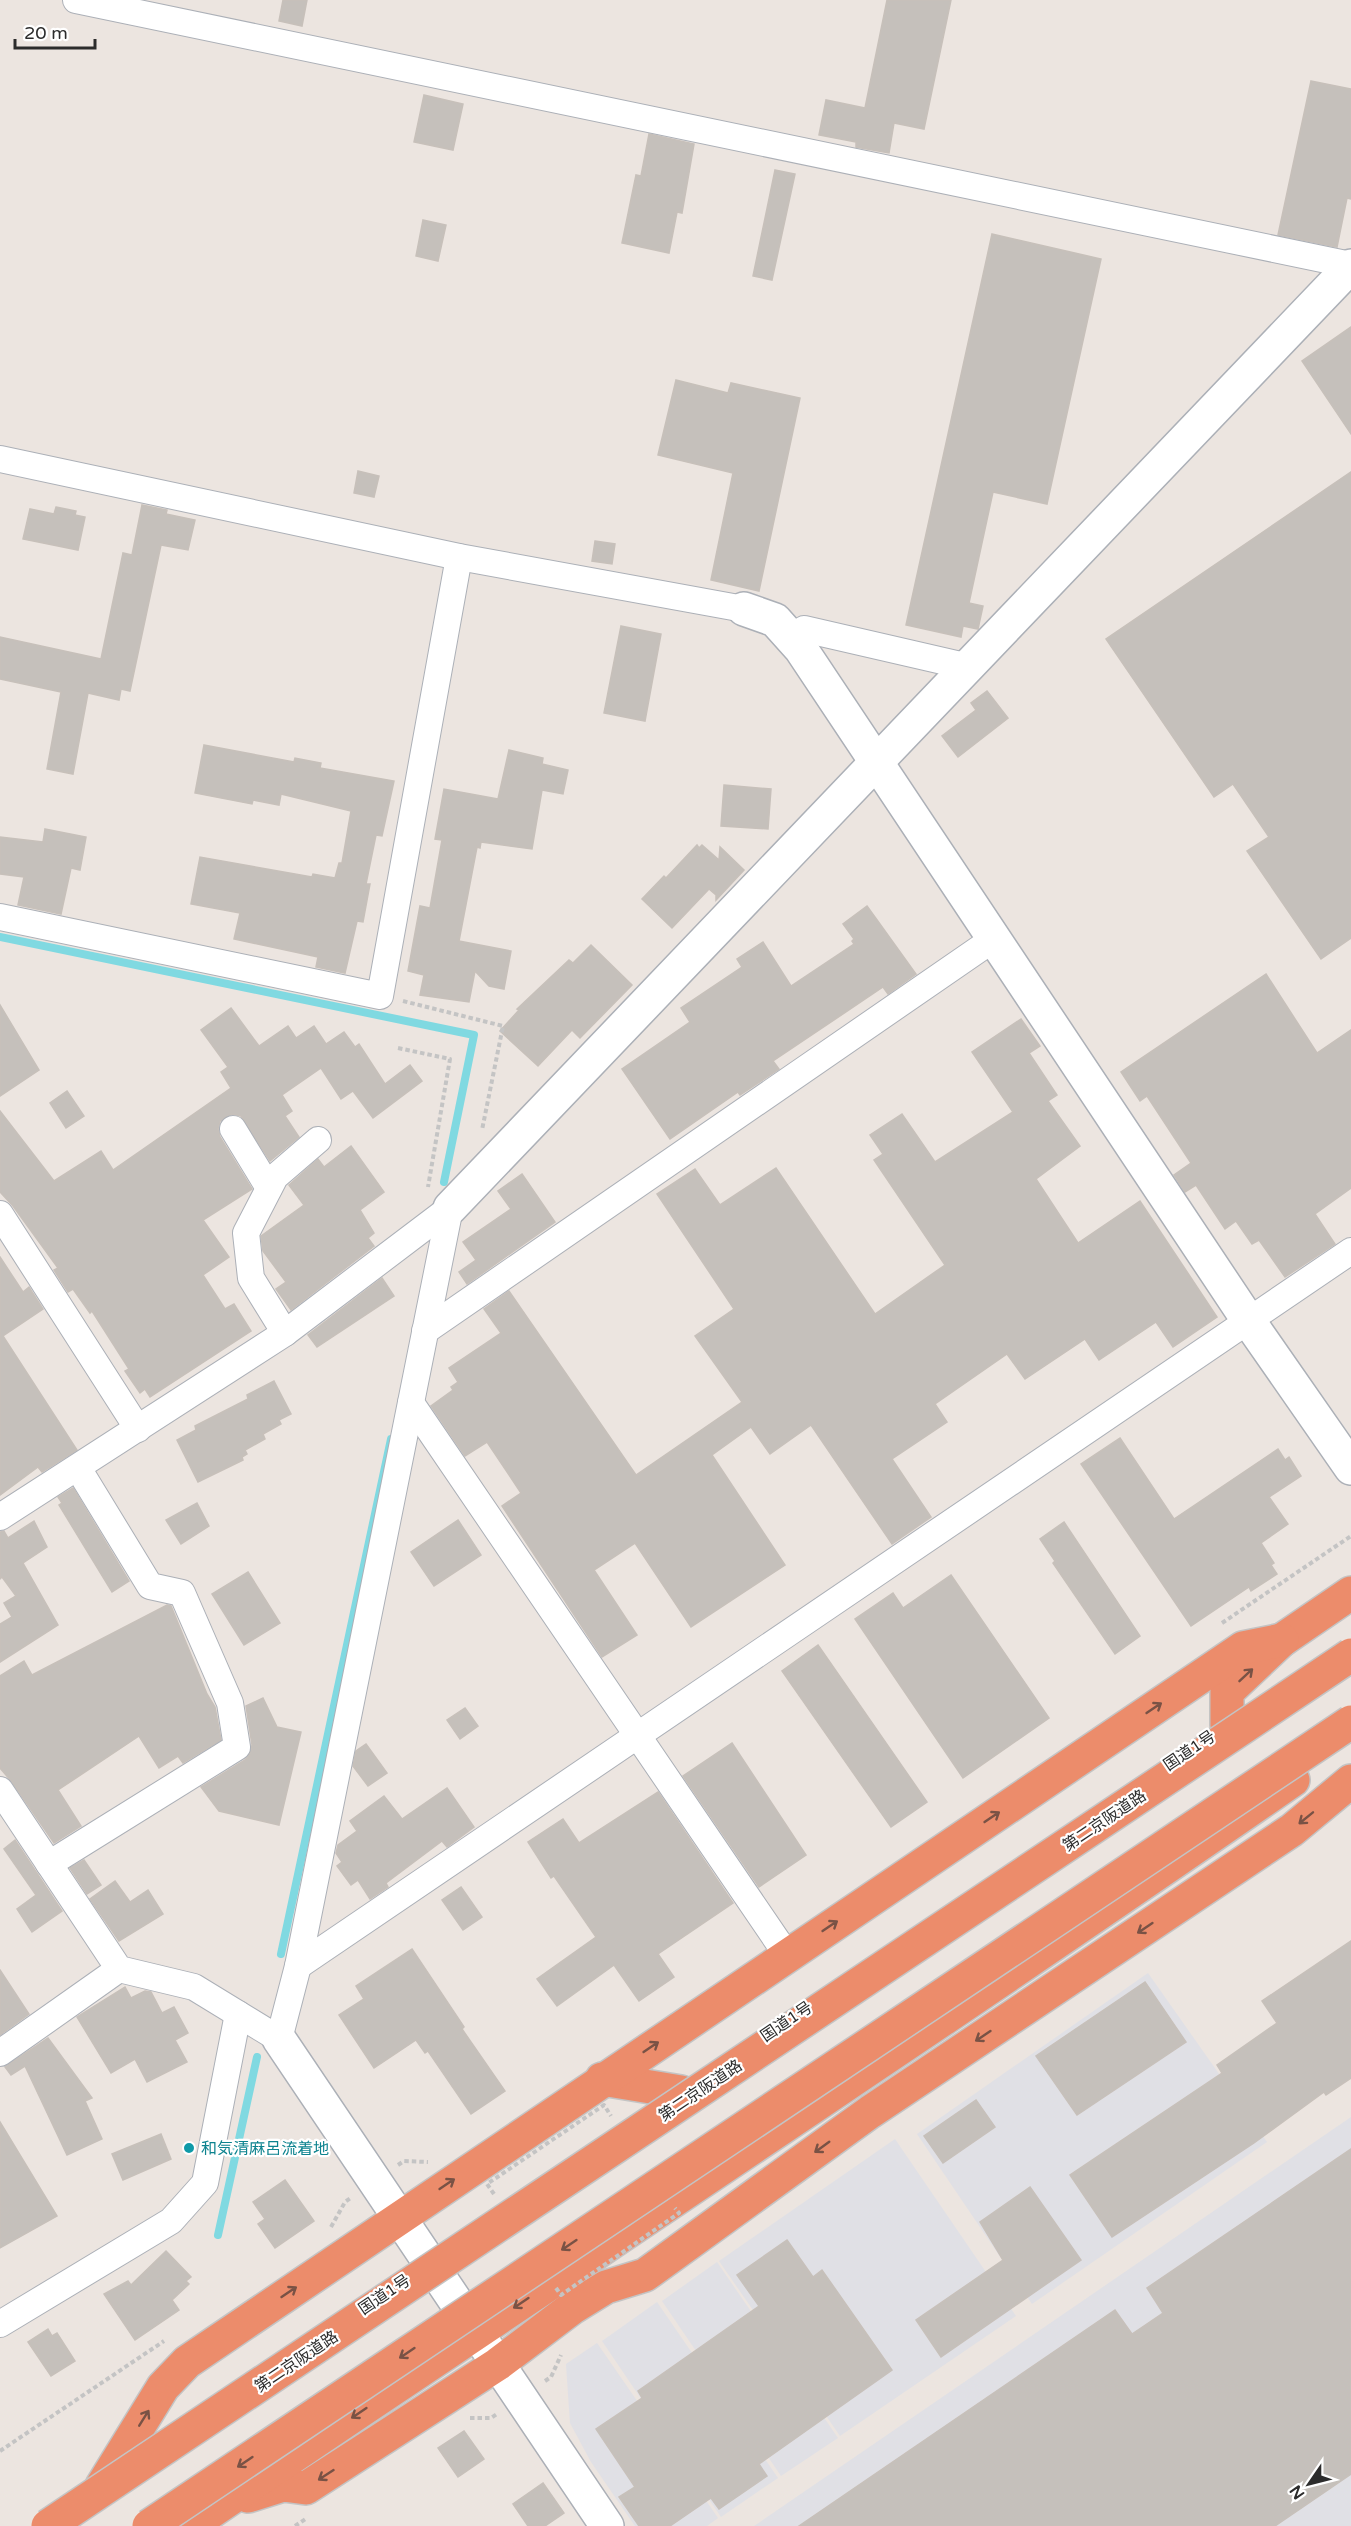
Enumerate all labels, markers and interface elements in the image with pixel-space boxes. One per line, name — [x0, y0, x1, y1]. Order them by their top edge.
scale bar — [15, 12, 94, 50]
text: 20 m — [24, 22, 68, 44]
one-way arrow — [1238, 1668, 1253, 1682]
one-way arrow — [1145, 1702, 1161, 1714]
street label: 国道1号 — [1160, 1726, 1219, 1775]
street label: 第二京阪道路 — [1059, 1786, 1150, 1856]
one-way arrow — [983, 1811, 1000, 1823]
one-way arrow — [1298, 1812, 1314, 1825]
one-way arrow — [821, 1920, 838, 1932]
one-way arrow — [1137, 1922, 1153, 1934]
street label: 国道1号 — [757, 1997, 816, 2046]
one-way arrow — [974, 2030, 991, 2043]
one-way arrow — [642, 2040, 659, 2052]
street label: 第二京阪道路 — [655, 2056, 746, 2126]
place label: 和気清麻呂流着地 — [201, 2139, 329, 2159]
marker: 和気清麻呂流着地 — [182, 2141, 196, 2155]
one-way arrow — [814, 2141, 830, 2153]
one-way arrow — [438, 2178, 455, 2190]
one-way arrow — [562, 2239, 578, 2251]
street label: 国道1号 — [355, 2270, 414, 2319]
one-way arrow — [280, 2286, 296, 2298]
one-way arrow — [513, 2298, 530, 2310]
street label: 第二京阪道路 — [251, 2327, 342, 2397]
one-way arrow — [399, 2347, 416, 2360]
one-way arrow — [351, 2407, 368, 2419]
one-way arrow — [138, 2410, 150, 2427]
north arrow — [1279, 2454, 1339, 2514]
one-way arrow — [238, 2456, 254, 2468]
one-way arrow — [317, 2469, 334, 2482]
text: N — [1286, 2481, 1309, 2503]

